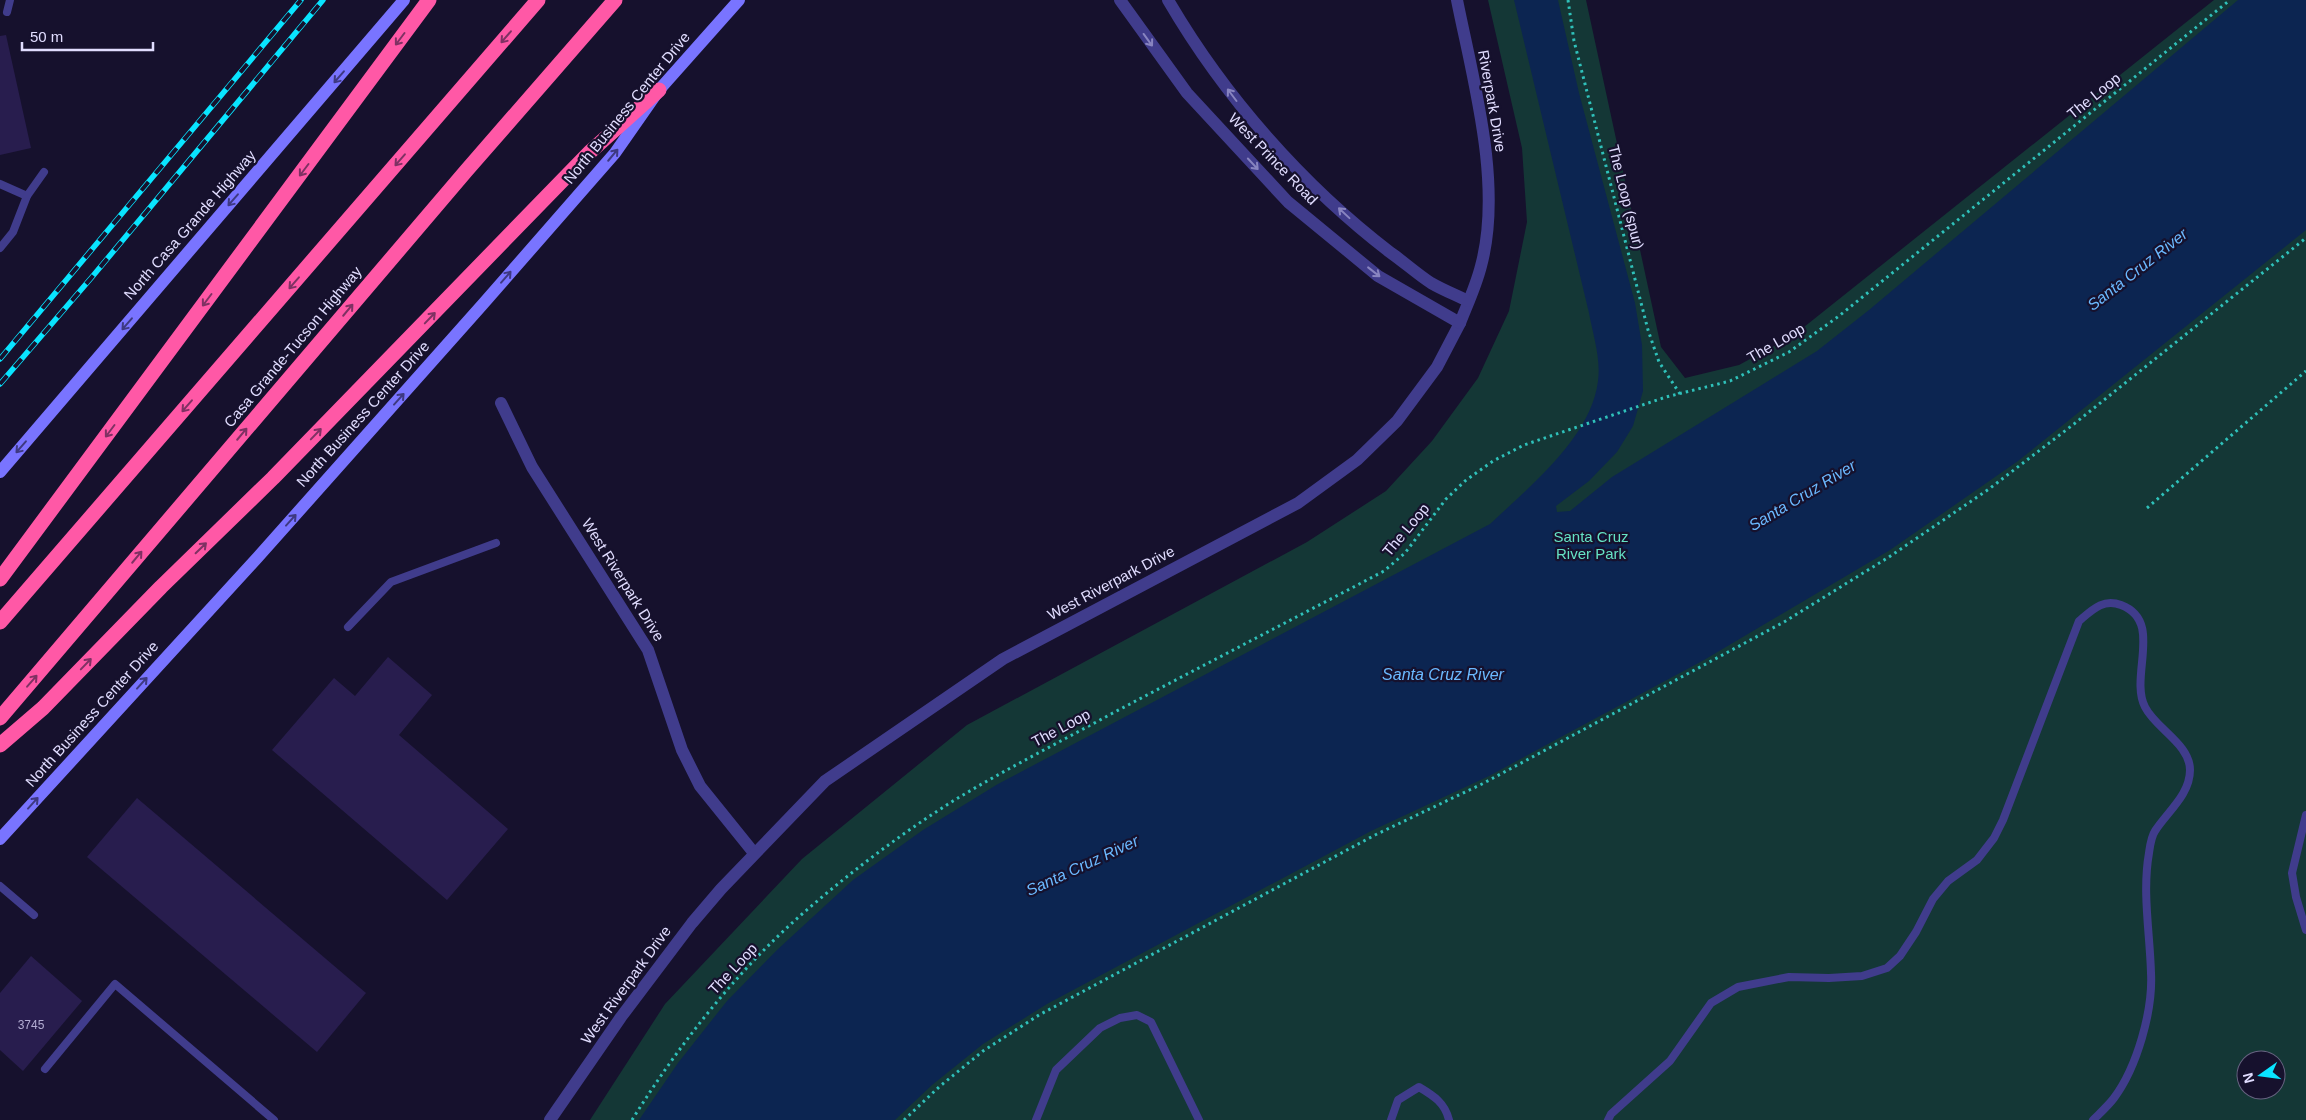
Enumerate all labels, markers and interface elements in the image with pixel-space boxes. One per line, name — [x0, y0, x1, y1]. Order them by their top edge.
scale bar — [22, 20, 154, 52]
text: 50 m — [30, 28, 63, 45]
street label: North Business Center Drive — [560, 28, 693, 187]
one-way arrow — [501, 30, 512, 43]
one-way arrow — [395, 32, 406, 45]
one-way arrow — [1143, 33, 1153, 47]
street label: Riverpark Drive — [1475, 49, 1510, 153]
street label: The Loop — [2064, 69, 2124, 122]
one-way arrow — [333, 70, 344, 83]
one-way arrow — [1227, 89, 1238, 102]
street label: West Prince Road — [1225, 109, 1321, 208]
street label: The Loop (spur) — [1605, 143, 1648, 251]
street label: North Casa Grande Highway — [120, 146, 259, 303]
one-way arrow — [608, 148, 619, 161]
one-way arrow — [395, 153, 406, 166]
one-way arrow — [1247, 158, 1259, 170]
one-way arrow — [298, 163, 309, 176]
one-way arrow — [227, 194, 238, 207]
one-way arrow — [1337, 207, 1350, 219]
water label: Santa Cruz River — [2084, 225, 2191, 314]
street label: Casa Grande-Tucson Highway — [220, 262, 365, 430]
one-way arrow — [1367, 267, 1381, 277]
one-way arrow — [501, 271, 512, 284]
one-way arrow — [288, 276, 299, 289]
one-way arrow — [202, 293, 212, 307]
one-way arrow — [342, 304, 353, 317]
one-way arrow — [423, 312, 435, 324]
one-way arrow — [121, 317, 133, 330]
street label: The Loop — [1744, 319, 1807, 366]
street label: North Business Center Drive — [293, 337, 433, 490]
one-way arrow — [393, 392, 404, 405]
one-way arrow — [182, 399, 193, 412]
one-way arrow — [105, 424, 115, 438]
one-way arrow — [237, 427, 248, 440]
one-way arrow — [310, 428, 322, 440]
one-way arrow — [16, 440, 27, 453]
water label: Santa Cruz River — [1746, 456, 1859, 534]
street label: The Loop — [1379, 500, 1433, 559]
one-way arrow — [285, 514, 296, 527]
street label: West Riverpark Drive — [579, 515, 668, 644]
park label: Santa Cruz River Park — [1553, 528, 1629, 562]
one-way arrow — [194, 542, 207, 554]
street label: West Riverpark Drive — [1044, 542, 1177, 623]
one-way arrow — [131, 551, 143, 564]
street label: North Business Center Drive — [22, 637, 162, 790]
one-way arrow — [80, 657, 92, 670]
water label: Santa Cruz River — [1382, 666, 1505, 683]
one-way arrow — [26, 675, 37, 688]
one-way arrow — [136, 677, 148, 690]
street label: The Loop — [1029, 705, 1093, 750]
one-way arrow — [27, 797, 39, 810]
water label: Santa Cruz River — [1023, 832, 1142, 899]
street label: West Riverpark Drive — [577, 923, 674, 1047]
street label: The Loop — [705, 940, 760, 998]
house number: 3745 — [18, 1018, 45, 1032]
north arrow — [2236, 1050, 2286, 1100]
text: N — [2239, 1071, 2257, 1085]

